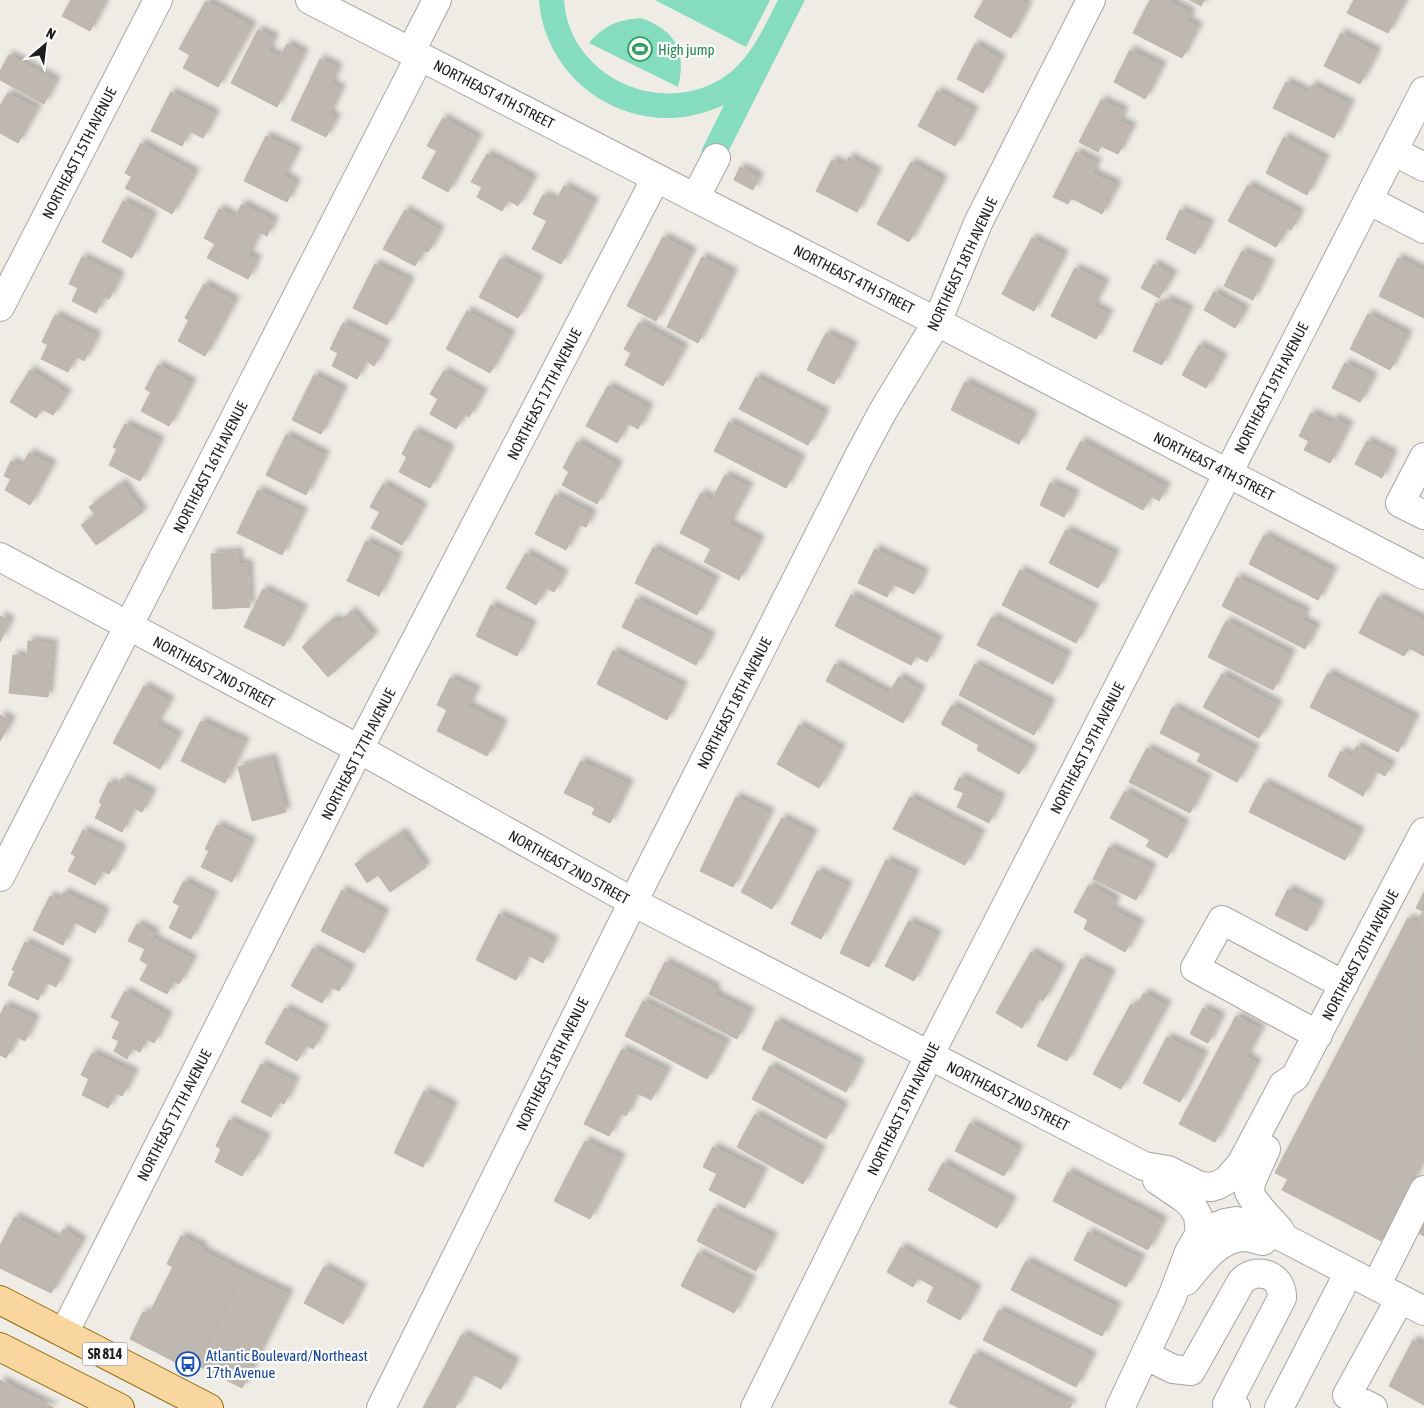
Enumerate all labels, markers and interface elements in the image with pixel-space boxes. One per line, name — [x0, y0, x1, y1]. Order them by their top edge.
north arrow — [20, 20, 70, 70]
text: N — [44, 25, 59, 43]
sports icon: High jump — [627, 36, 653, 62]
place label: High jump — [658, 41, 715, 58]
street label: NORTHEAST 4TH STREET — [431, 56, 558, 132]
street label: NORTHEAST 15TH AVENUE — [38, 84, 120, 222]
street label: NORTHEAST 18TH AVENUE — [924, 194, 1001, 333]
street label: NORTHEAST 4TH STREET — [791, 241, 918, 317]
street label: NORTHEAST 19TH AVENUE — [1230, 319, 1312, 457]
street label: NORTHEAST 17TH AVENUE — [503, 325, 585, 463]
street label: NORTHEAST 16TH AVENUE — [169, 398, 251, 536]
street label: NORTHEAST 4TH STREET — [1151, 428, 1278, 504]
street label: NORTHEAST 2ND STREET — [150, 633, 278, 711]
street label: NORTHEAST 18TH AVENUE — [693, 634, 775, 772]
street label: NORTHEAST 19TH AVENUE — [1046, 679, 1128, 817]
street label: NORTHEAST 17TH AVENUE — [317, 685, 399, 823]
street label: NORTHEAST 2ND STREET — [506, 827, 633, 907]
street label: NORTHEAST 20TH AVENUE — [1318, 886, 1402, 1023]
street label: NORTHEAST 18TH AVENUE — [512, 994, 592, 1133]
street label: NORTHEAST 19TH AVENUE — [863, 1039, 943, 1178]
street label: NORTHEAST 17TH AVENUE — [133, 1046, 215, 1184]
street label: NORTHEAST 2ND STREET — [944, 1058, 1072, 1134]
road number: SR 814 — [82, 1342, 128, 1366]
place label: Atlantic Boulevard/Northeast 17th Avenue — [206, 1347, 368, 1381]
bus stop icon: Atlantic Boulevard/Northeast 17th Avenue — [175, 1351, 201, 1377]

